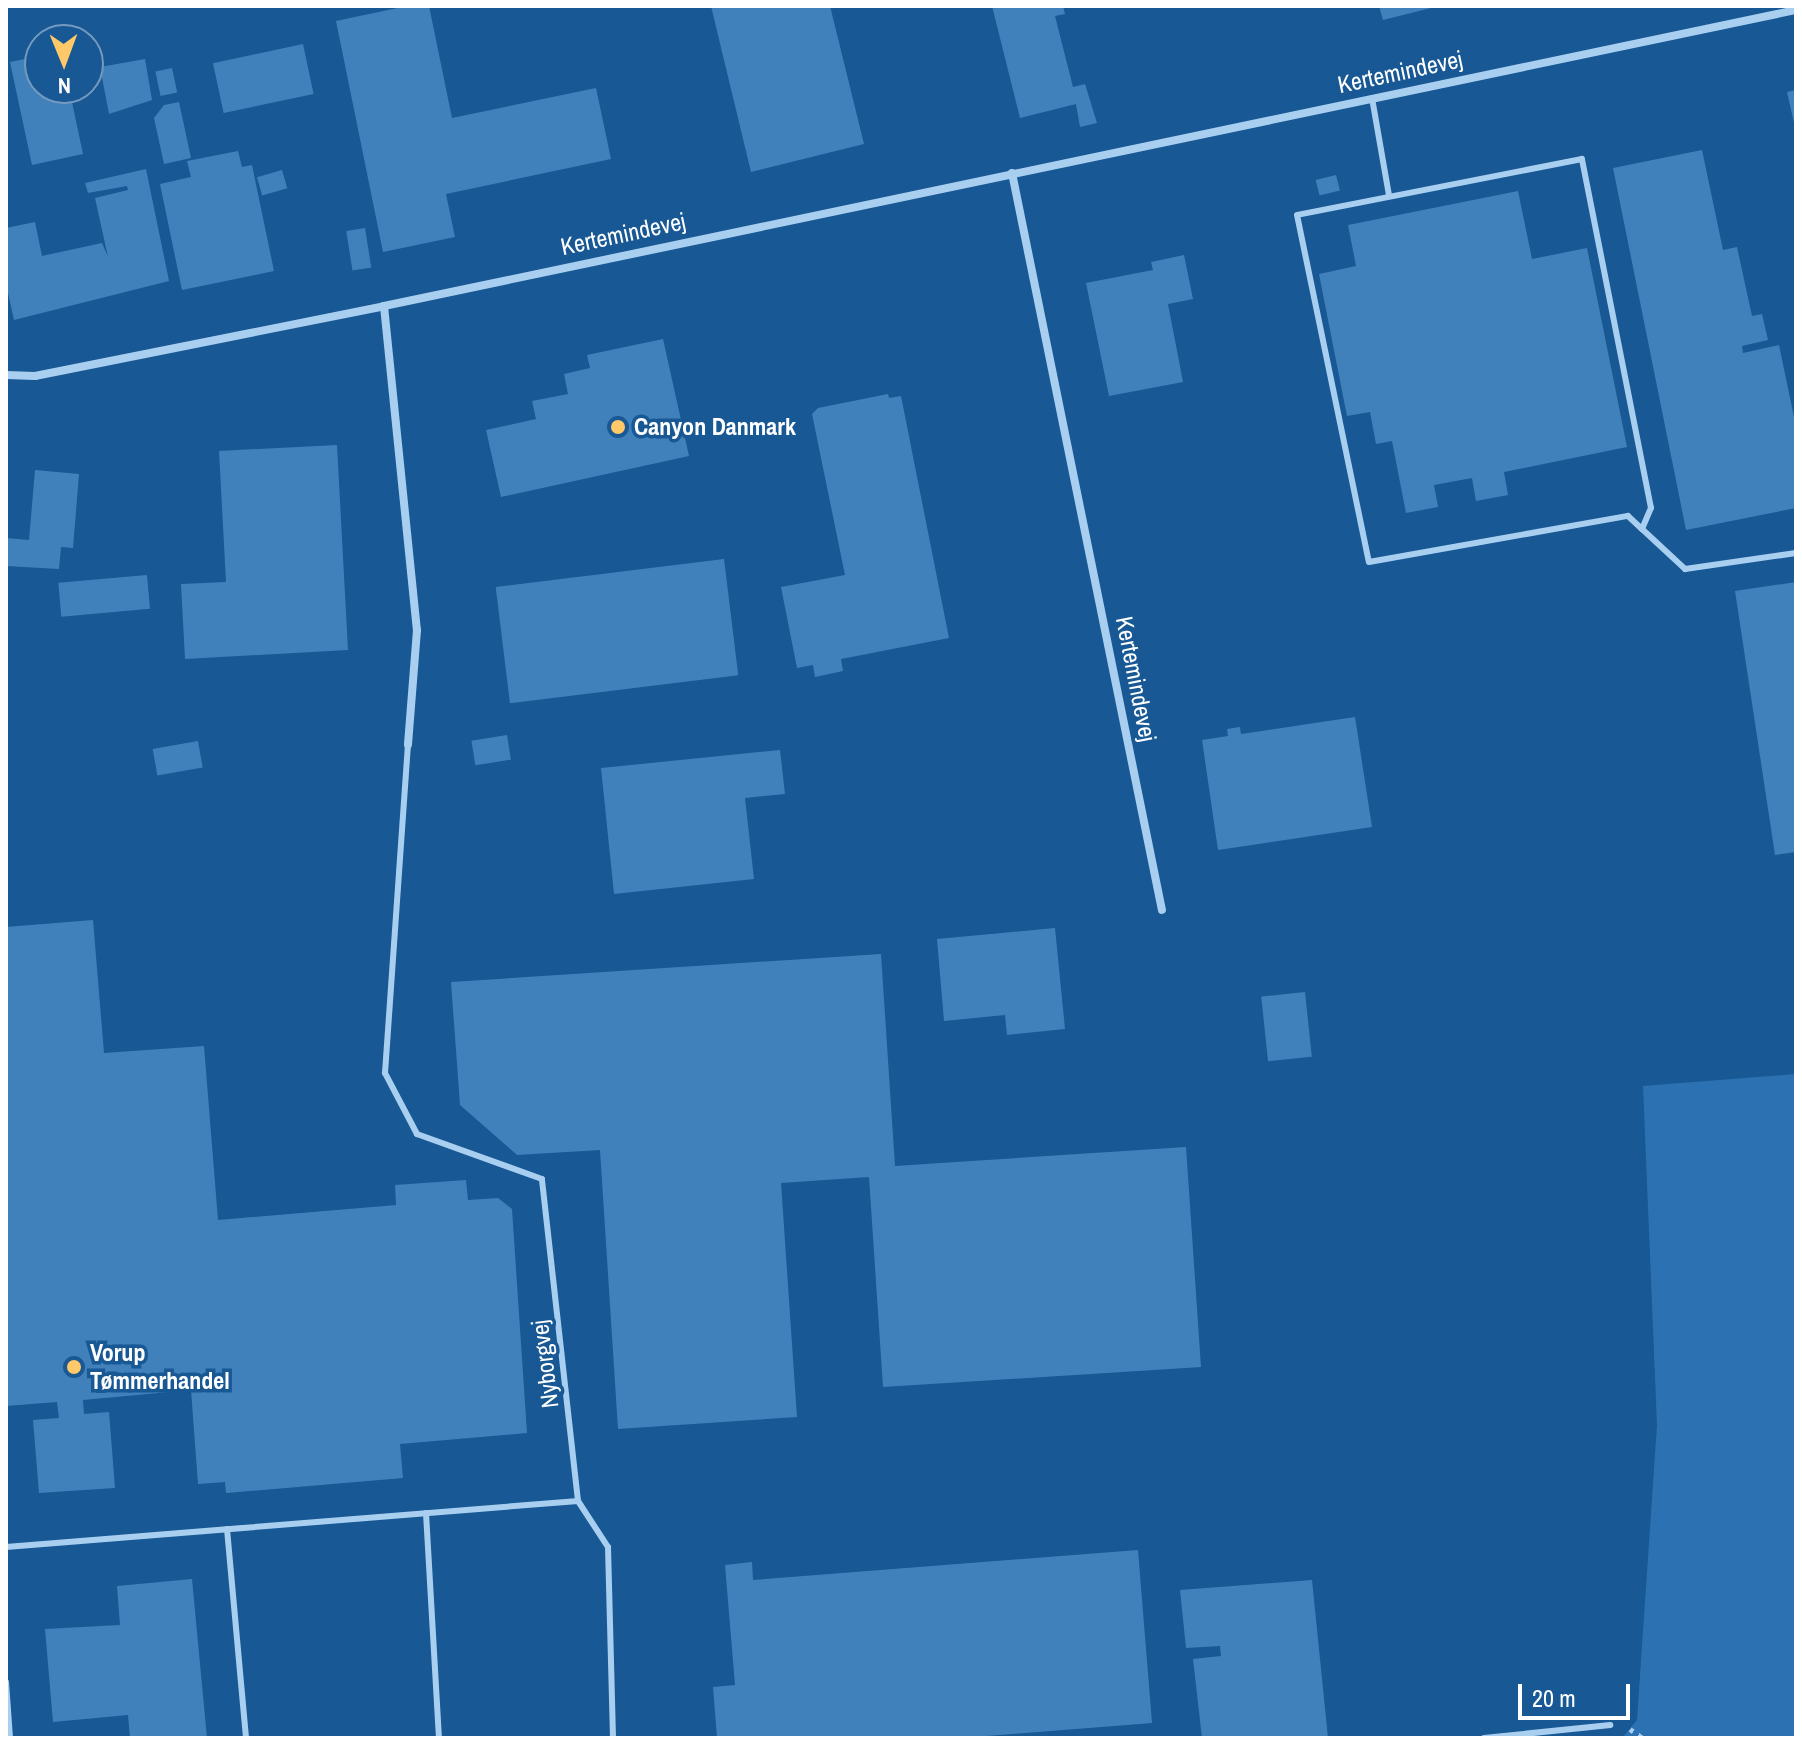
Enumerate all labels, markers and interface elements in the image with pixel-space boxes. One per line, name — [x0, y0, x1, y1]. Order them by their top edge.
north arrow — [24, 24, 104, 104]
street label: Kertemindevej — [1335, 45, 1465, 99]
text: N — [58, 71, 71, 101]
street label: Kertemindevej — [558, 207, 688, 261]
place label: Canyon Danmark — [634, 413, 796, 441]
marker: Canyon Danmark — [609, 418, 627, 436]
street label: Kertemindevej — [1110, 614, 1162, 744]
street label: Nyborgvej — [525, 1318, 565, 1410]
place label: Vorup Tømmerhandel — [90, 1339, 230, 1395]
marker: Vorup Tømmerhandel — [65, 1358, 83, 1376]
scale bar — [1522, 1668, 1634, 1718]
text: 20 m — [1532, 1682, 1576, 1714]

